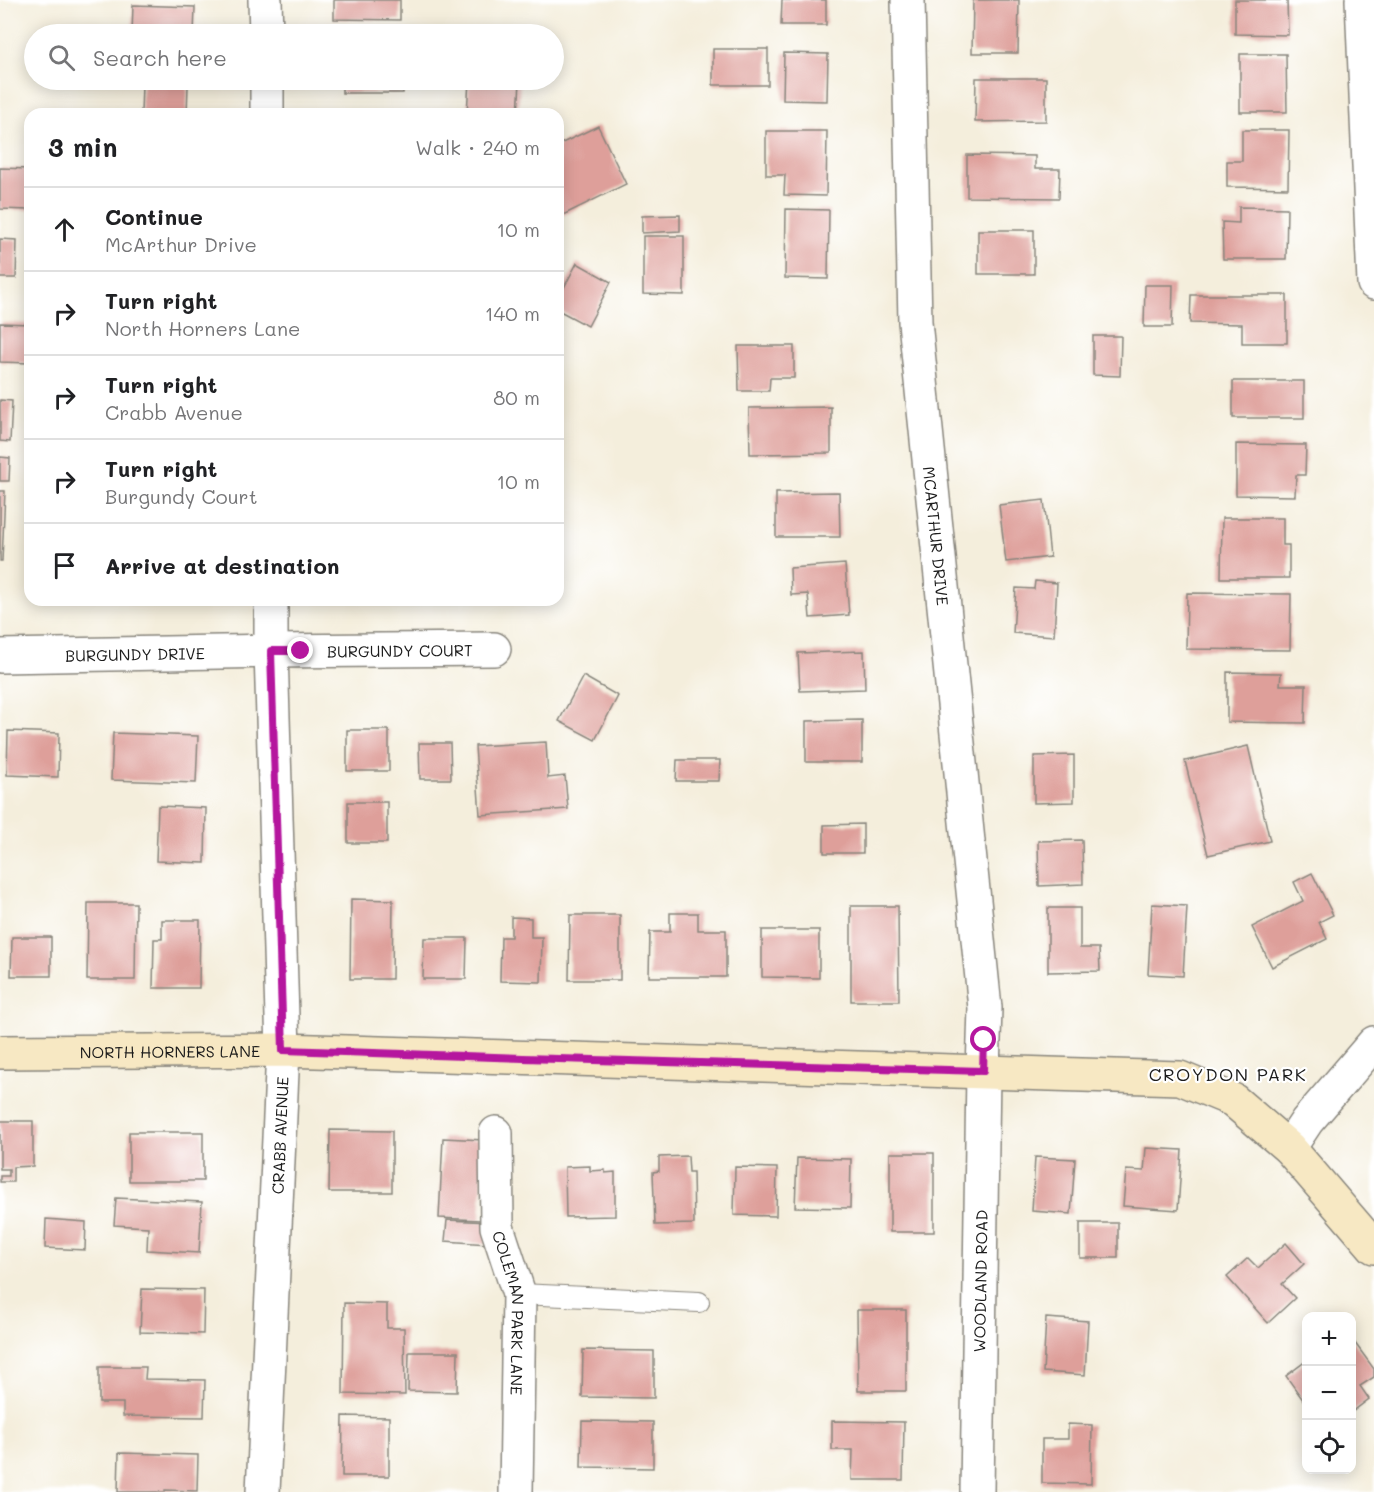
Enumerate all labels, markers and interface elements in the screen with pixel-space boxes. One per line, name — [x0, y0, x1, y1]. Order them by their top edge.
search box — [24, 24, 564, 90]
icon: search — [45, 41, 78, 74]
text: Search here — [93, 43, 227, 72]
text: 3 min — [48, 130, 117, 164]
text: Walk · 240 m — [415, 134, 540, 160]
text: Continue — [105, 202, 203, 231]
icon: ahead — [48, 213, 81, 246]
text: 10 m — [496, 216, 540, 242]
text: McArthur Drive — [105, 231, 257, 257]
text: Turn right — [105, 286, 217, 315]
icon: right — [48, 297, 81, 330]
text: 140 m — [485, 300, 540, 326]
text: North Horners Lane — [105, 315, 300, 341]
text: Turn right — [105, 370, 217, 399]
icon: right — [48, 381, 81, 414]
text: 80 m — [493, 384, 540, 410]
text: Crabb Avenue — [105, 399, 243, 425]
text: Turn right — [105, 454, 217, 483]
icon: right — [48, 465, 81, 498]
street label: MCARTHUR DRIVE — [919, 465, 954, 606]
text: 10 m — [496, 468, 540, 494]
text: Burgundy Court — [105, 483, 257, 509]
icon: arrive — [48, 549, 81, 582]
text: Arrive at destination — [105, 551, 340, 580]
route end — [287, 637, 313, 663]
street label: BURGUNDY COURT — [327, 639, 473, 661]
street label: BURGUNDY DRIVE — [65, 642, 205, 665]
route start — [970, 1026, 996, 1052]
street label: NORTH HORNERS LANE — [80, 1040, 260, 1062]
district label: CROYDON PARK — [1149, 1062, 1307, 1086]
street label: CRABB AVENUE — [266, 1076, 292, 1195]
street label: WOODLAND ROAD — [968, 1209, 992, 1353]
street label: COLEMAN PARK LANE — [488, 1228, 530, 1395]
map controls — [1302, 1312, 1356, 1474]
button: + — [1302, 1312, 1356, 1366]
button: − — [1302, 1366, 1356, 1420]
button: locate — [1302, 1420, 1356, 1474]

